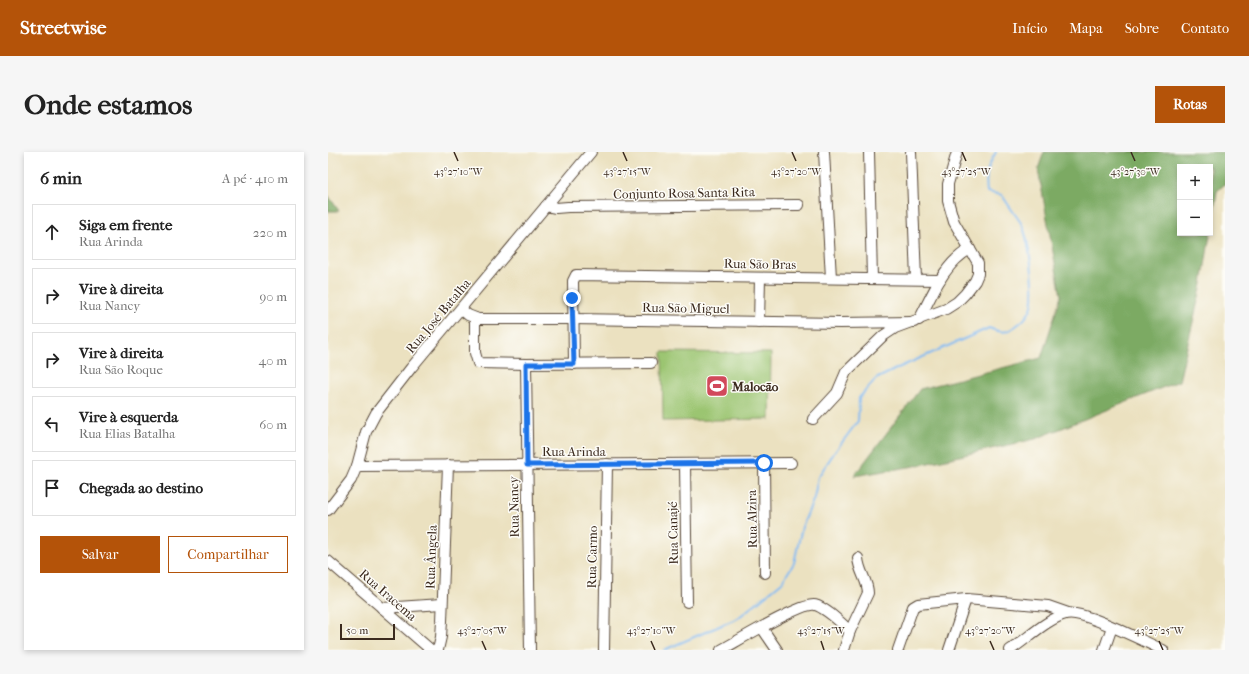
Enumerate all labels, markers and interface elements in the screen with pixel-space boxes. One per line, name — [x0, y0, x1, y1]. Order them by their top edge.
text: Streetwise — [20, 17, 106, 39]
text: Início — [1012, 20, 1047, 37]
text: Mapa — [1069, 20, 1103, 37]
text: Sobre — [1125, 20, 1159, 37]
text: Contato — [1181, 20, 1229, 37]
button: Rotas — [1155, 86, 1225, 123]
text: Onde estamos — [24, 88, 192, 121]
map controls — [1177, 164, 1213, 236]
button: + — [1177, 164, 1213, 200]
text: 43°27'10"W — [434, 166, 483, 178]
text: 43°27'15"W — [603, 166, 652, 178]
text: 43°27'20"W — [771, 166, 822, 178]
text: 43°27'25"W — [942, 166, 992, 178]
text: 43°27'30"W — [1110, 166, 1161, 178]
text: 6 min — [40, 168, 82, 188]
text: A pé · 410 m — [222, 171, 288, 186]
street label: Conjunto Rosa Santa Rita — [613, 184, 756, 202]
button: − — [1177, 200, 1213, 236]
text: Siga em frente — [79, 216, 172, 234]
icon: ahead — [41, 221, 63, 243]
text: 220 m — [253, 225, 287, 240]
text: Rua Arinda — [79, 234, 143, 249]
street label: Rua São Bras — [724, 256, 796, 272]
street label: Rua José Batalha — [402, 275, 474, 356]
text: Vire à direita — [79, 280, 163, 298]
icon: right — [41, 285, 63, 307]
text: 90 m — [259, 289, 287, 304]
route end — [563, 289, 581, 307]
text: Rua Nancy — [79, 298, 140, 313]
street label: Rua São Miguel — [642, 300, 730, 316]
text: Vire à direita — [79, 344, 163, 362]
icon: right — [41, 349, 63, 371]
text: 40 m — [259, 353, 287, 368]
text: Rua São Roque — [79, 362, 163, 377]
sports icon: Malocão — [704, 373, 730, 399]
place label: Malocão — [731, 379, 779, 394]
text: Vire à esquerda — [79, 408, 178, 426]
icon: left — [41, 413, 63, 435]
text: 60 m — [259, 417, 287, 432]
text: Rua Elias Batalha — [79, 426, 175, 441]
street label: Rua Arinda — [542, 444, 607, 459]
route start — [755, 454, 773, 472]
street label: Rua Nancy — [506, 475, 522, 538]
icon: arrive — [41, 477, 63, 499]
text: Chegada ao destino — [79, 479, 203, 497]
street label: Rua Alzira — [744, 489, 760, 548]
street label: Rua Canajé — [665, 501, 681, 565]
street label: Rua Ângela — [422, 524, 440, 589]
street label: Rua Carmo — [584, 525, 600, 589]
button: Salvar — [40, 536, 160, 573]
button: Compartilhar — [168, 536, 288, 573]
street label: Rua Iracema — [356, 566, 420, 625]
scale bar — [340, 622, 395, 641]
text: 50 m — [346, 624, 368, 637]
text: 43°27'05"W — [457, 625, 508, 637]
text: 43°27'10"W — [627, 625, 676, 637]
text: 43°27'15"W — [797, 625, 846, 637]
text: 43°27'20"W — [965, 625, 1016, 637]
text: 43°27'25"W — [1135, 625, 1185, 637]

